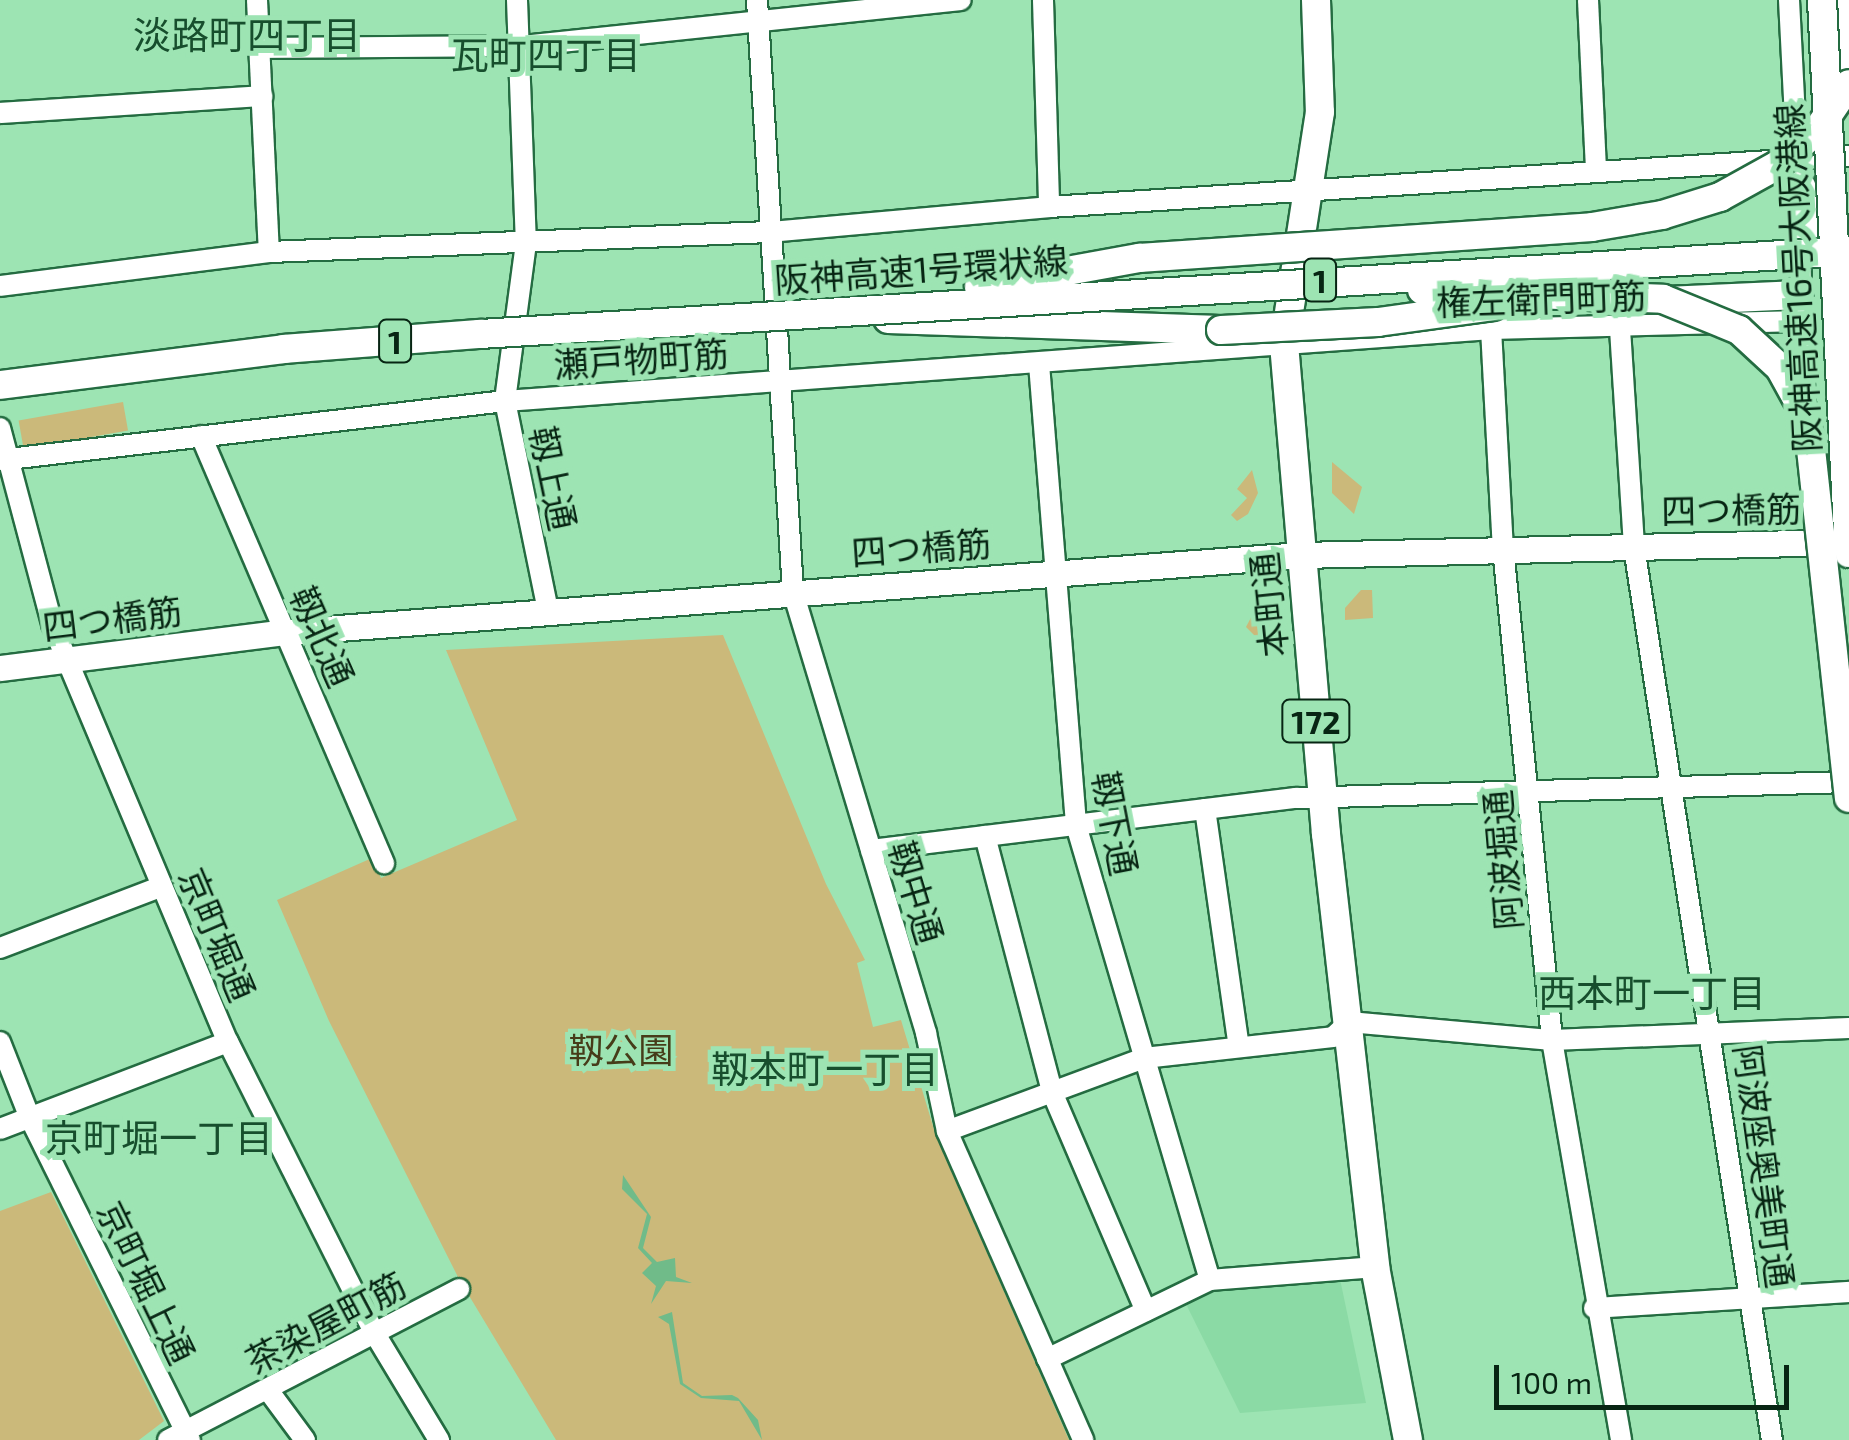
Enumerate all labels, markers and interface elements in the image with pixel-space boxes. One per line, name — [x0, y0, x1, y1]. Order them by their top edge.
district label: 淡路町四丁目 — [133, 12, 361, 58]
district label: 瓦町四丁目 — [451, 32, 641, 78]
street label: 阪神高速16号大阪港線 — [1767, 103, 1827, 453]
street label: 阪神高速1号環状線 — [773, 238, 1069, 300]
road number: 1 — [1302, 253, 1338, 307]
street label: 権左衛門町筋 — [1435, 273, 1647, 323]
road number: 1 — [378, 314, 412, 368]
street label: 瀬戸物町筋 — [552, 331, 730, 385]
street label: 靱上通 — [523, 422, 585, 534]
street label: 四つ橋筋 — [1661, 487, 1801, 531]
street label: 四つ橋筋 — [850, 521, 992, 573]
street label: 本町通 — [1242, 551, 1294, 659]
street label: 靱北通 — [282, 579, 364, 693]
street label: 四つ橋筋 — [40, 589, 184, 647]
road number: 172 — [1281, 694, 1351, 748]
street label: 靱下通 — [1085, 767, 1147, 879]
street label: 阿波堀通 — [1475, 788, 1529, 932]
street label: 靱中通 — [882, 836, 952, 948]
street label: 京町堀通 — [171, 861, 265, 1007]
district label: 西本町一丁目 — [1538, 970, 1766, 1016]
park label: 靱公園 — [569, 1028, 673, 1070]
street label: 阿波座奥美町通 — [1727, 1042, 1803, 1290]
district label: 靱本町一丁目 — [711, 1046, 939, 1092]
district label: 京町堀一丁目 — [45, 1115, 273, 1161]
street label: 京町堀上通 — [90, 1194, 204, 1370]
street label: 茶染屋町筋 — [238, 1262, 412, 1382]
scale bar — [1499, 1345, 1794, 1407]
text: 100 m — [1511, 1364, 1592, 1400]

